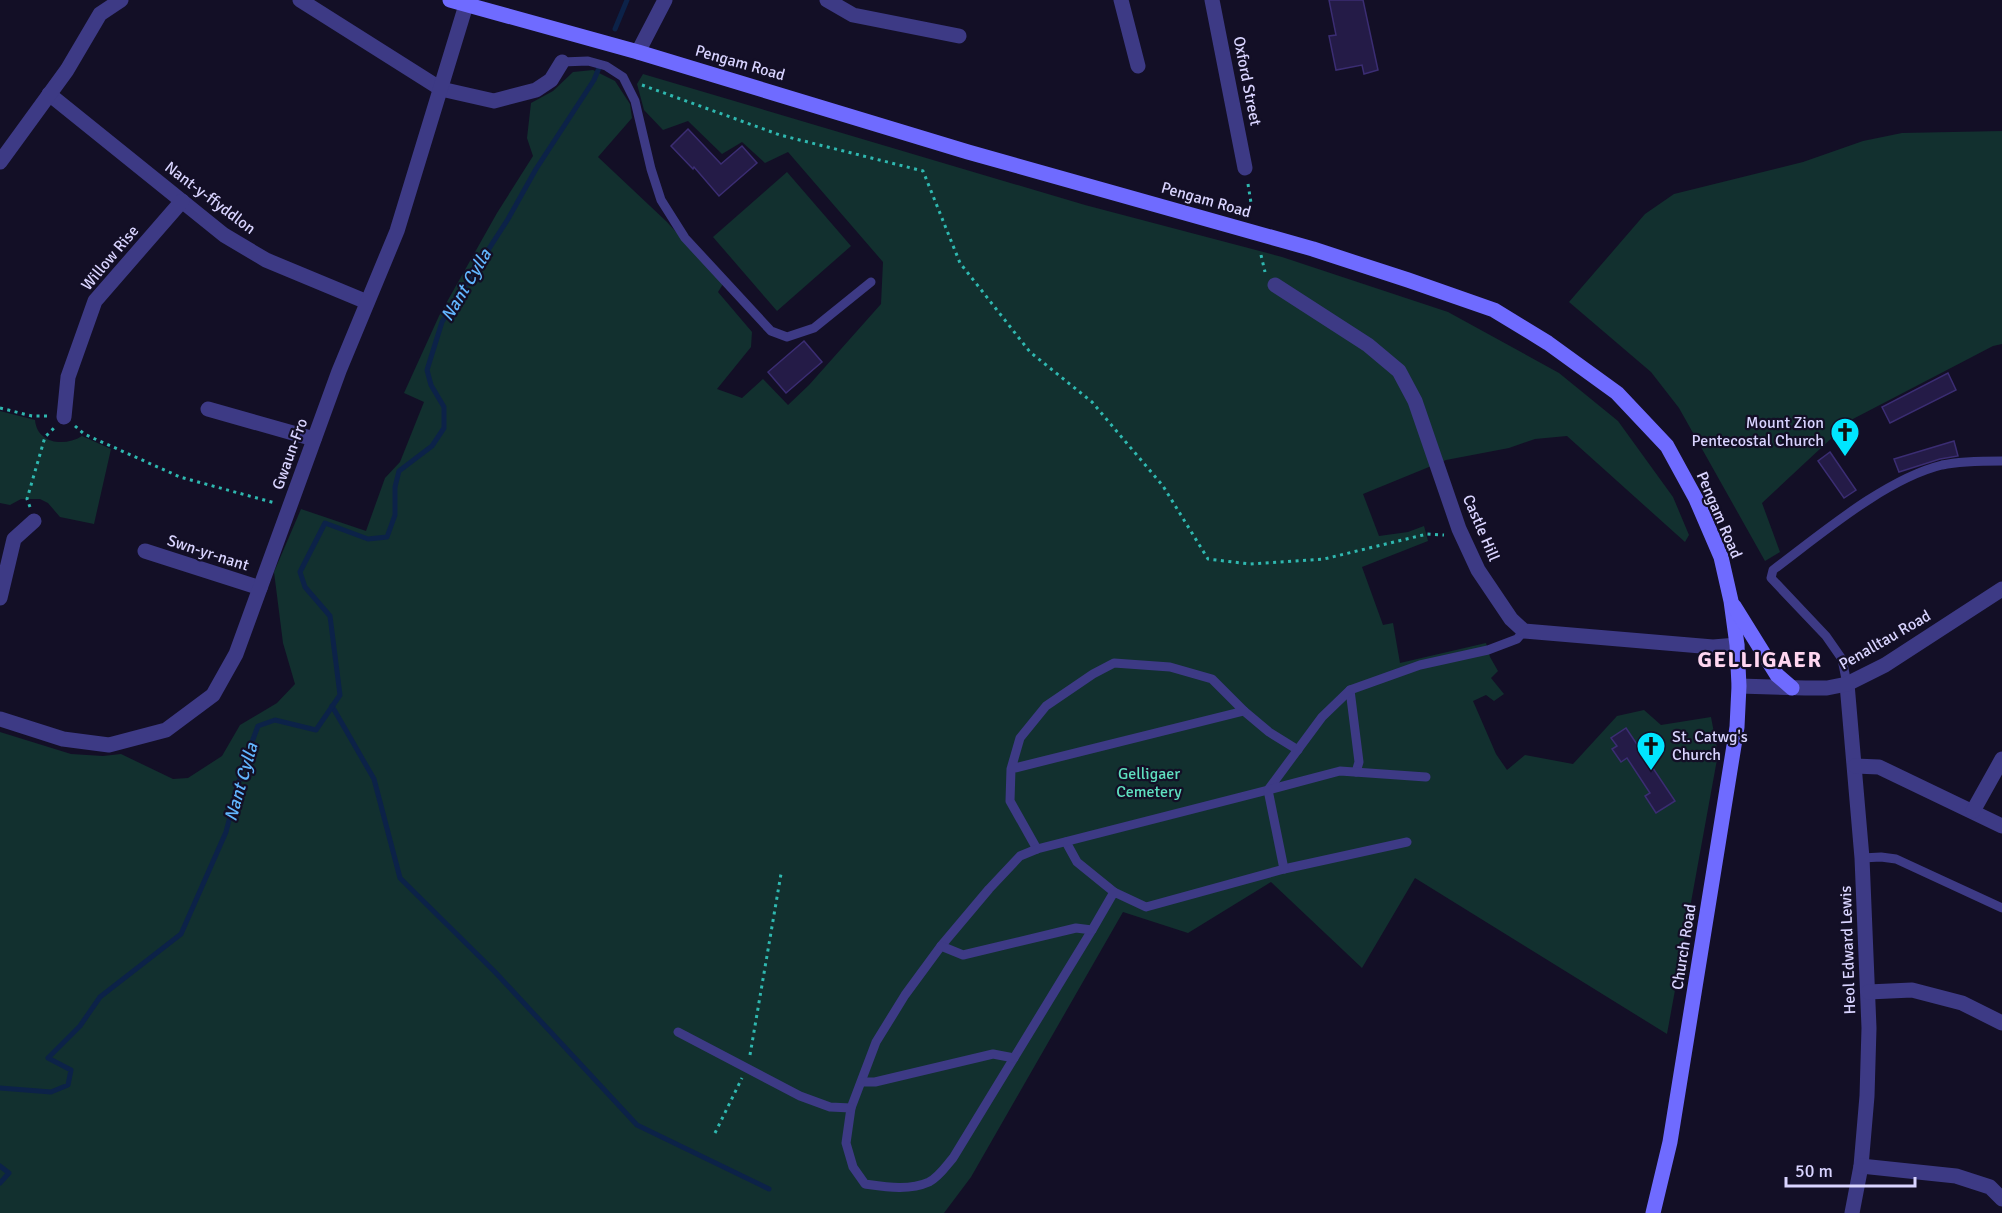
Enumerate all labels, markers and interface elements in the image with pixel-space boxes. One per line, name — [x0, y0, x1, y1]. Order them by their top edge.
street label: Oxford Street — [1229, 35, 1266, 128]
street label: Pengam Road — [693, 41, 787, 85]
street label: Nant-y-ffyddlon — [161, 157, 259, 239]
street label: Pengam Road — [1159, 178, 1253, 222]
street label: Willow Rise — [77, 221, 143, 295]
water label: Nant Cylla — [436, 244, 497, 325]
place label: Mount Zion Pentecostal Church — [1692, 413, 1824, 451]
street label: Gwaun-Fro — [268, 415, 312, 493]
church icon: Mount Zion Pentecostal Church — [1829, 416, 1861, 458]
street label: Pengam Road — [1692, 469, 1746, 561]
street label: Castle Hill — [1458, 492, 1504, 565]
street label: Swn-yr-nant — [165, 530, 252, 576]
street label: Penalltau Road — [1836, 606, 1934, 674]
district label: GELLIGAER — [1698, 646, 1823, 673]
place label: St. Catwg's Church — [1672, 727, 1748, 765]
church icon: St. Catwg's Church — [1635, 730, 1667, 772]
water label: Nant Cylla — [219, 740, 263, 824]
park label: Gelligaer Cemetery — [1116, 764, 1182, 802]
street label: Heol Edward Lewis — [1836, 885, 1860, 1015]
street label: Church Road — [1667, 903, 1701, 991]
scale bar — [1786, 1150, 1915, 1188]
text: 50 m — [1795, 1160, 1833, 1182]

